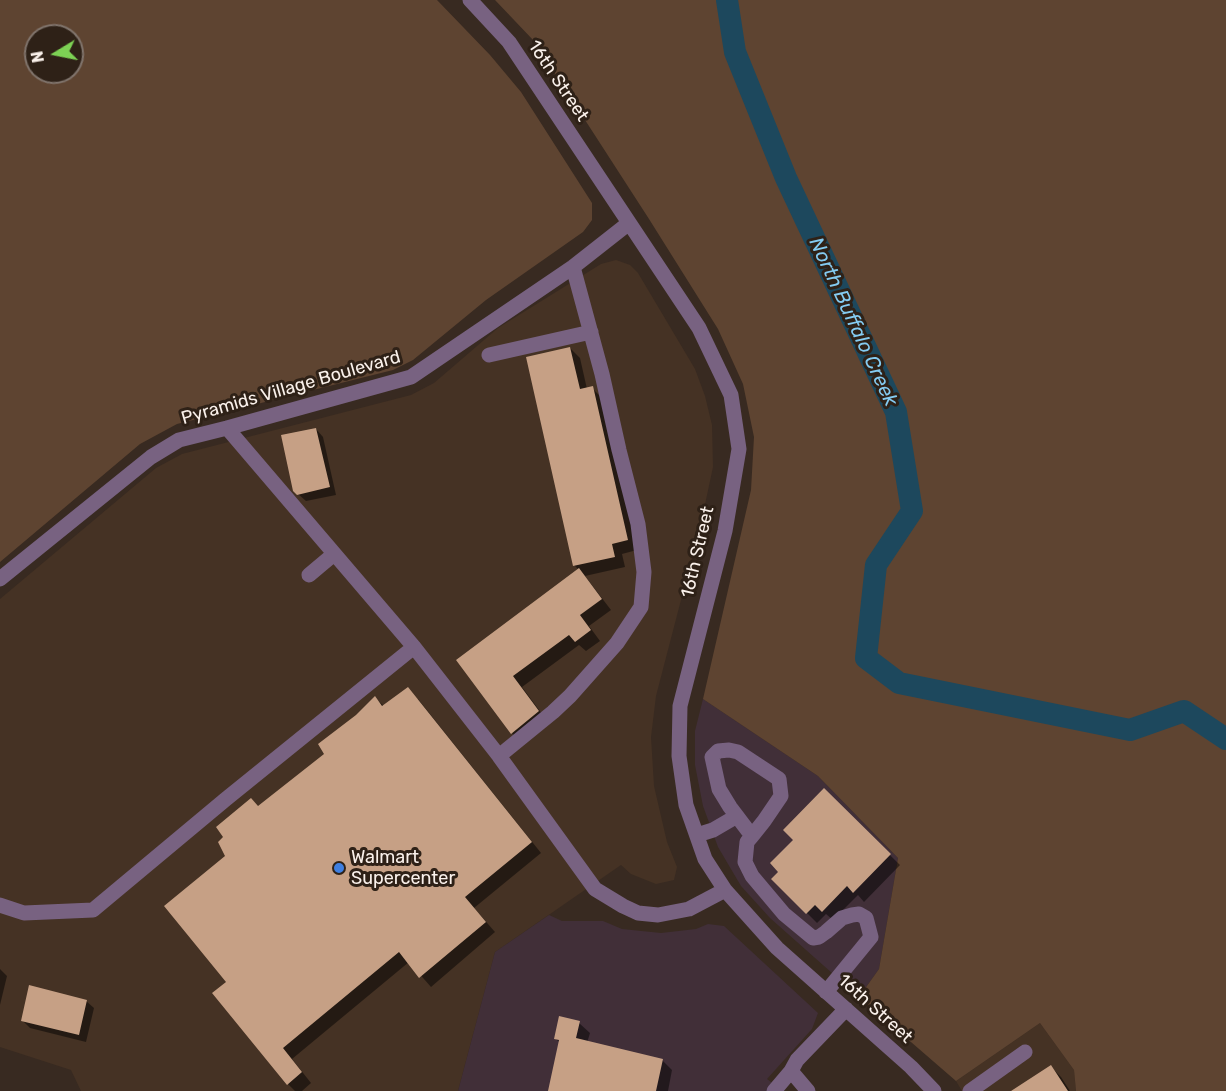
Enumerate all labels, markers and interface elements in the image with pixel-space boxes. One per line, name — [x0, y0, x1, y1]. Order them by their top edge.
north arrow — [24, 24, 84, 84]
street label: 16th Street — [523, 36, 593, 126]
text: N — [27, 50, 48, 64]
water label: North Buffalo Creek — [803, 234, 903, 410]
street label: Pyramids Village Boulevard — [179, 346, 403, 430]
street label: 16th Street — [677, 504, 719, 600]
place label: Walmart Supercenter — [351, 847, 455, 890]
marker: Walmart Supercenter — [332, 861, 346, 875]
street label: 16th Street — [833, 970, 917, 1048]

